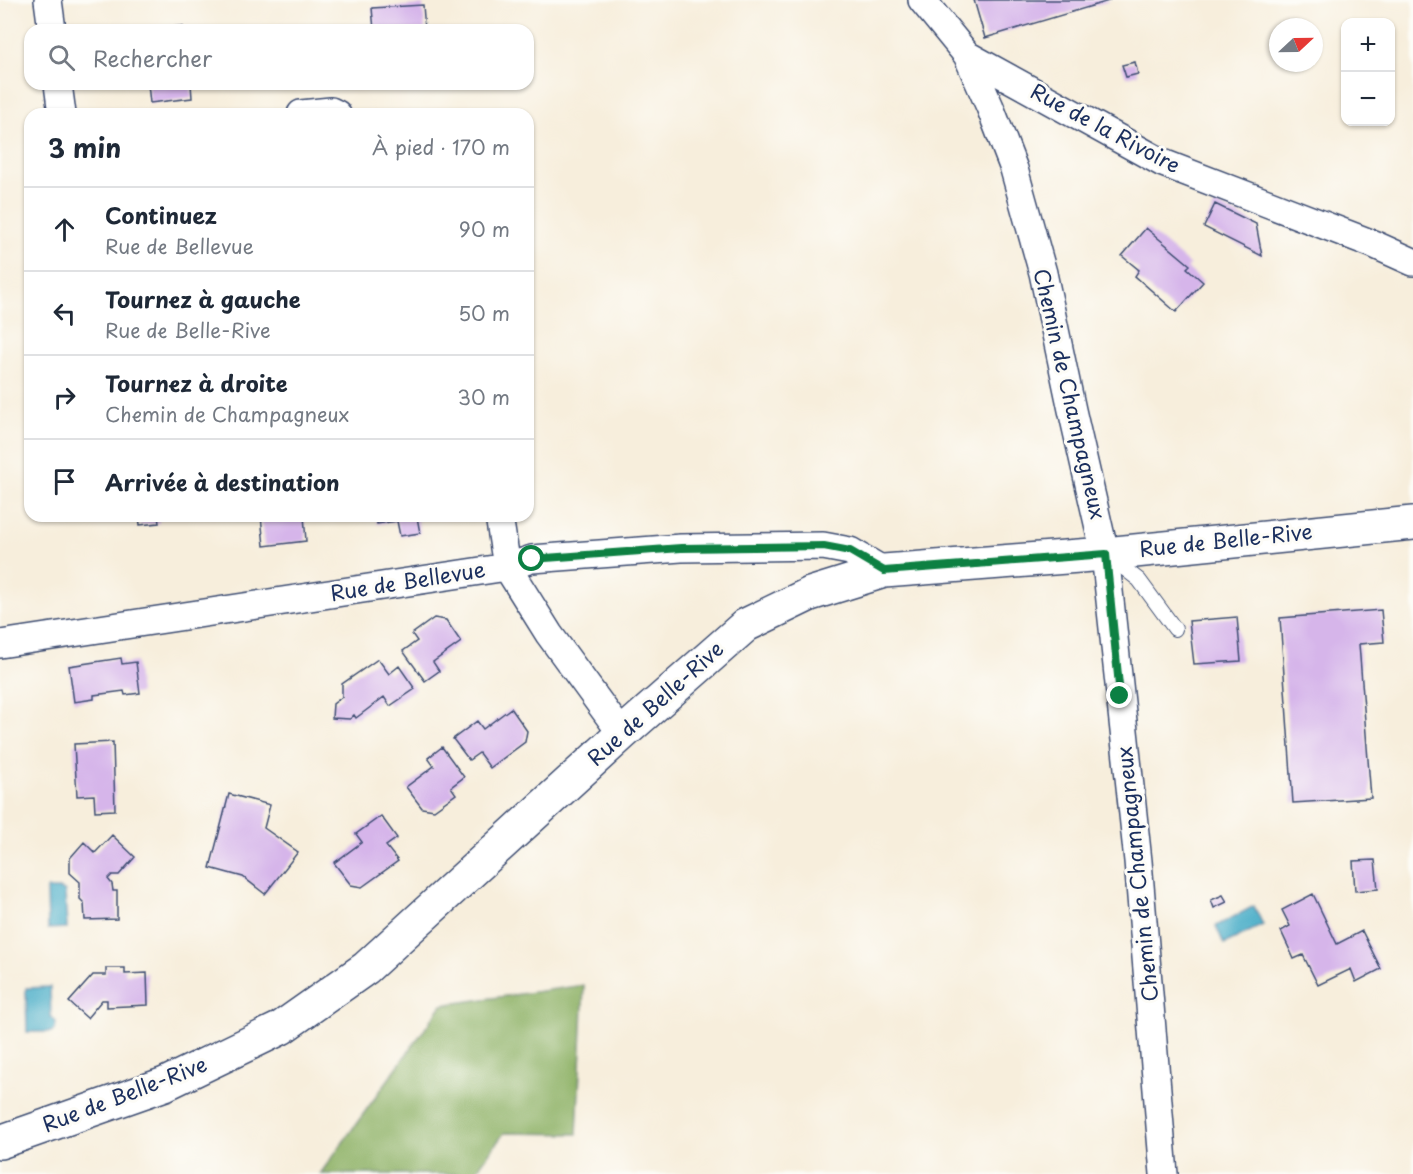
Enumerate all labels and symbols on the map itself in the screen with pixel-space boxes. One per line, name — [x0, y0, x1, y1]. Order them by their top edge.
north arrow — [1269, 18, 1323, 72]
street label: Rue de la Rivoire — [1025, 74, 1186, 180]
street label: Chemin de Champagneux — [1027, 265, 1115, 522]
street label: Rue de Belle-Rive — [1138, 514, 1314, 564]
route start — [518, 545, 544, 571]
street label: Rue de Bellevue — [328, 552, 487, 608]
street label: Rue de Belle-Rive — [579, 632, 730, 773]
route end — [1106, 682, 1132, 708]
street label: Chemin de Champagneux — [1107, 745, 1165, 1003]
street label: Rue de Belle-Rive — [37, 1047, 211, 1139]

